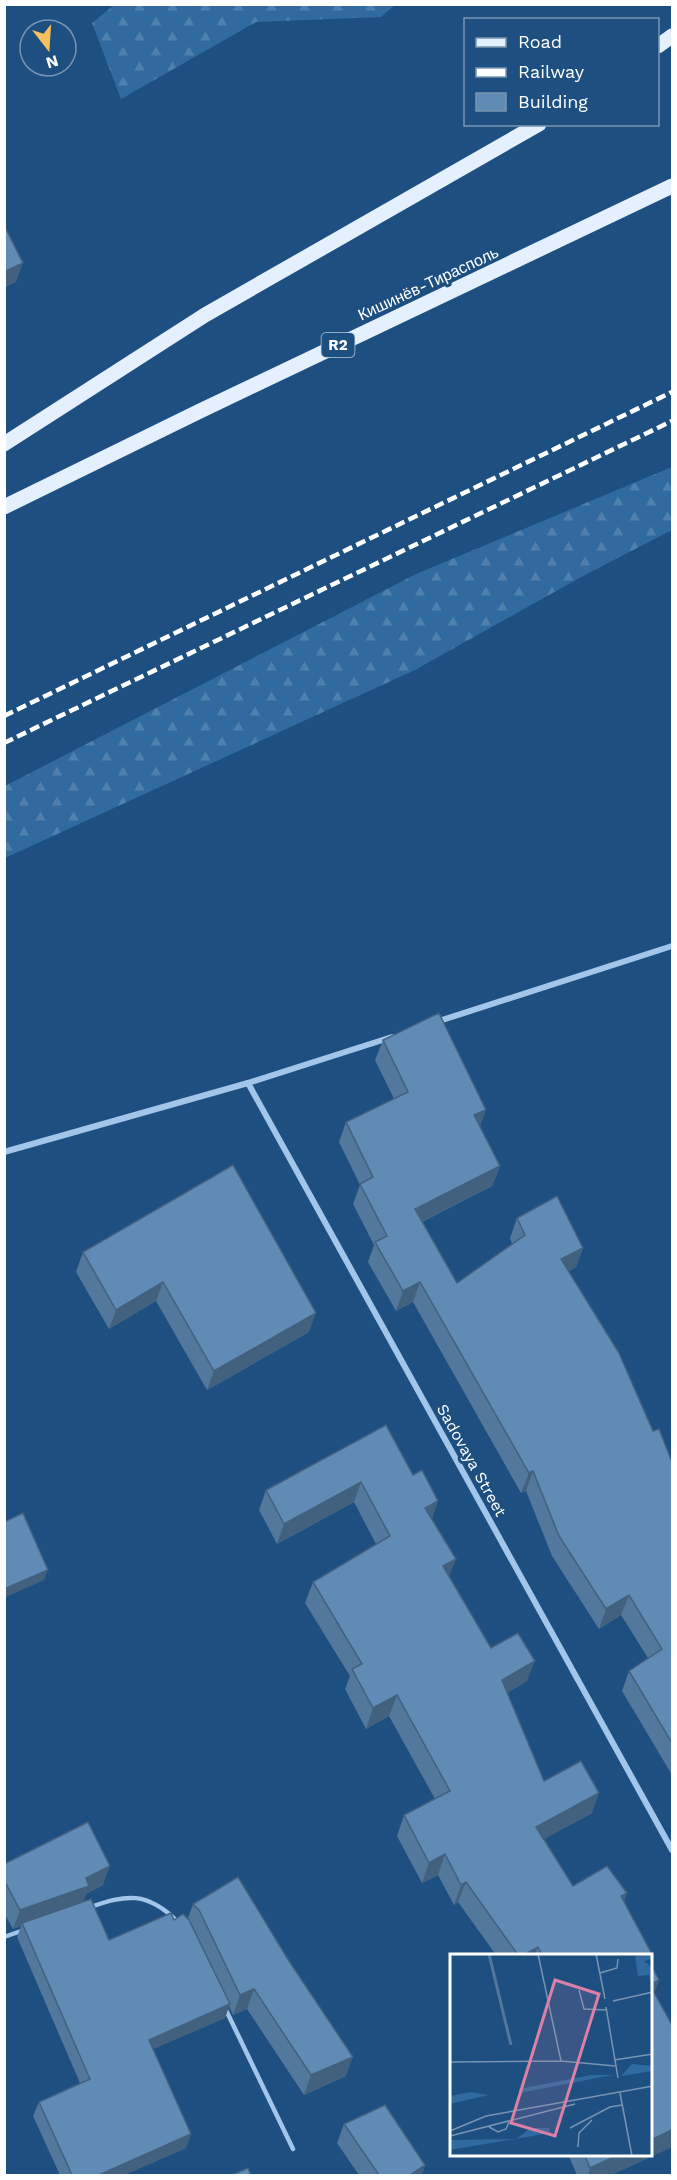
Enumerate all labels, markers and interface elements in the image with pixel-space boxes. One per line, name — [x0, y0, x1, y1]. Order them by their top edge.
north arrow — [18, 18, 78, 78]
legend — [464, 18, 659, 126]
text: Road — [518, 31, 562, 52]
text: N — [44, 51, 61, 73]
text: Railway — [518, 61, 585, 82]
text: Building — [518, 91, 588, 112]
street label: Кишинёв-Тирасполь — [355, 242, 502, 324]
road number: R2 — [322, 333, 354, 357]
street label: Sadovaya Street — [433, 1401, 511, 1520]
inset map — [450, 1954, 653, 2156]

